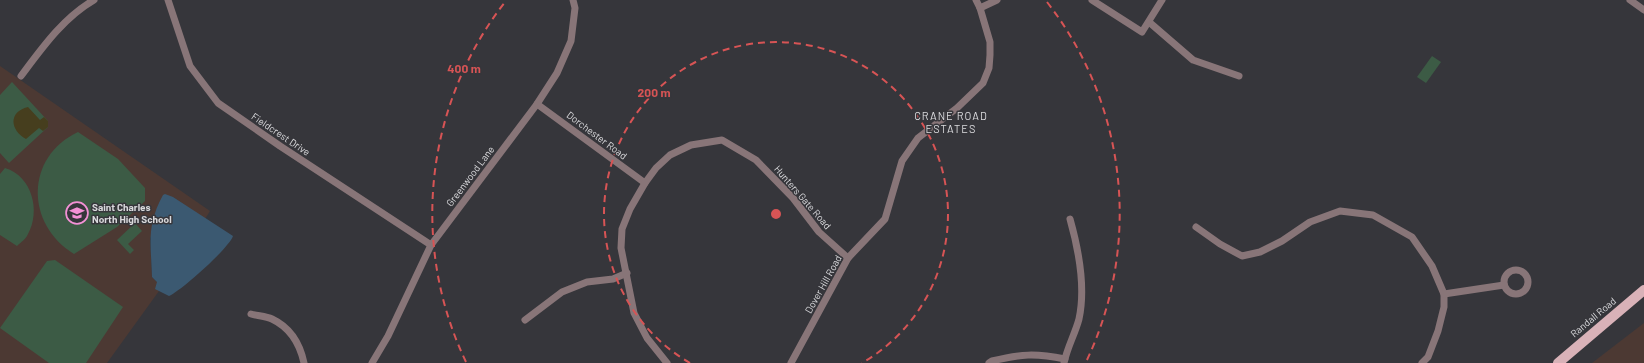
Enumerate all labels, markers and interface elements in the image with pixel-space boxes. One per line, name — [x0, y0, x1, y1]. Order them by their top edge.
text: 400 m — [447, 61, 481, 75]
text: 200 m — [638, 85, 670, 99]
street label: Dorchester Road — [564, 108, 630, 162]
district label: CRANE ROAD ESTATES — [914, 109, 988, 135]
street label: Fieldcrest Drive — [249, 110, 313, 158]
street label: Greenwood Lane — [443, 143, 497, 209]
street label: Hunters Gate Road — [772, 163, 834, 231]
school or university icon: Saint Charles North High School — [64, 200, 90, 226]
place label: Saint Charles North High School — [92, 201, 172, 225]
centre of rings — [769, 207, 783, 221]
street label: Dover Hill Road — [802, 253, 844, 315]
street label: Randall Road — [1568, 294, 1618, 340]

